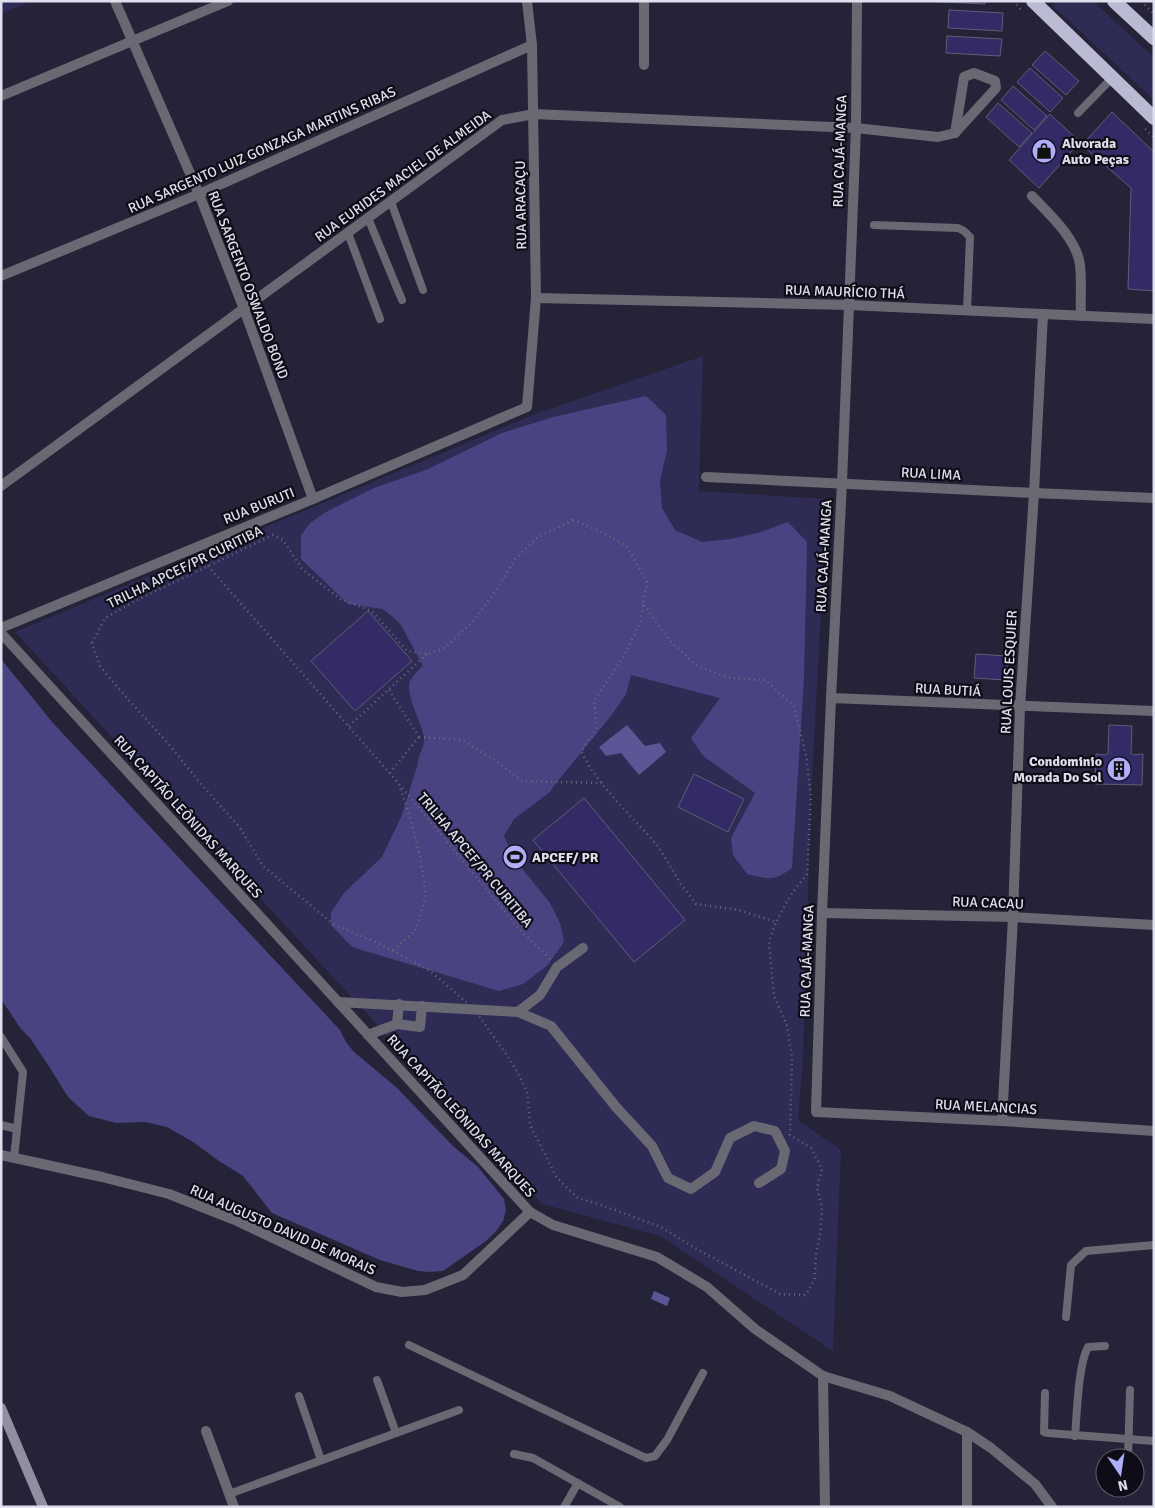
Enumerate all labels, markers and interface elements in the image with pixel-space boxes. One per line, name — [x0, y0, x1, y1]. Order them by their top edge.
street label: RUA SARGENTO LUIZ GONZAGA MARTINS RIBAS — [125, 83, 399, 217]
street label: RUA CAJÁ-MANGA — [830, 94, 850, 208]
street label: RUA EURIDES MACIEL DE ALMEIDA — [312, 106, 495, 246]
place label: Alvorada Auto Peças — [1062, 135, 1129, 168]
shop icon: Alvorada Auto Peças — [1031, 138, 1057, 164]
street label: RUA ARACAÇU — [512, 160, 530, 250]
street label: RUA SARGENTO OSWALDO BOND — [204, 189, 292, 381]
street label: RUA MAURÍCIO THÁ — [785, 281, 906, 303]
street label: RUA LIMA — [901, 464, 962, 484]
street label: RUA BURUTI — [221, 484, 297, 528]
street label: RUA CAJÁ-MANGA — [813, 499, 835, 613]
street label: TRILHA APCEF/PR CURITIBA — [105, 522, 266, 612]
street label: RUA LOUIS ESQUIER — [997, 610, 1021, 734]
street label: RUA BUTIÁ — [914, 680, 982, 700]
street label: RUA CAPITÃO LEÔNIDAS MARQUES — [110, 732, 266, 902]
place label: Condominio Morada Do Sol — [1013, 753, 1103, 786]
building icon: Condominio Morada Do Sol — [1106, 756, 1132, 782]
street label: TRILHA APCEF/PR CURITIBA — [414, 789, 537, 931]
sports icon: APCEF/ PR — [502, 844, 528, 870]
place label: APCEF/ PR — [532, 849, 599, 866]
street label: RUA CACAU — [952, 893, 1024, 913]
street label: RUA CAJÁ-MANGA — [797, 904, 817, 1018]
street label: RUA CAPITÃO LEÔNIDAS MARQUES — [383, 1031, 539, 1201]
street label: RUA MELANCIAS — [934, 1096, 1038, 1118]
street label: RUA AUGUSTO DAVID DE MORAIS — [187, 1181, 379, 1279]
north arrow — [1095, 1448, 1145, 1498]
text: N — [1116, 1476, 1129, 1495]

